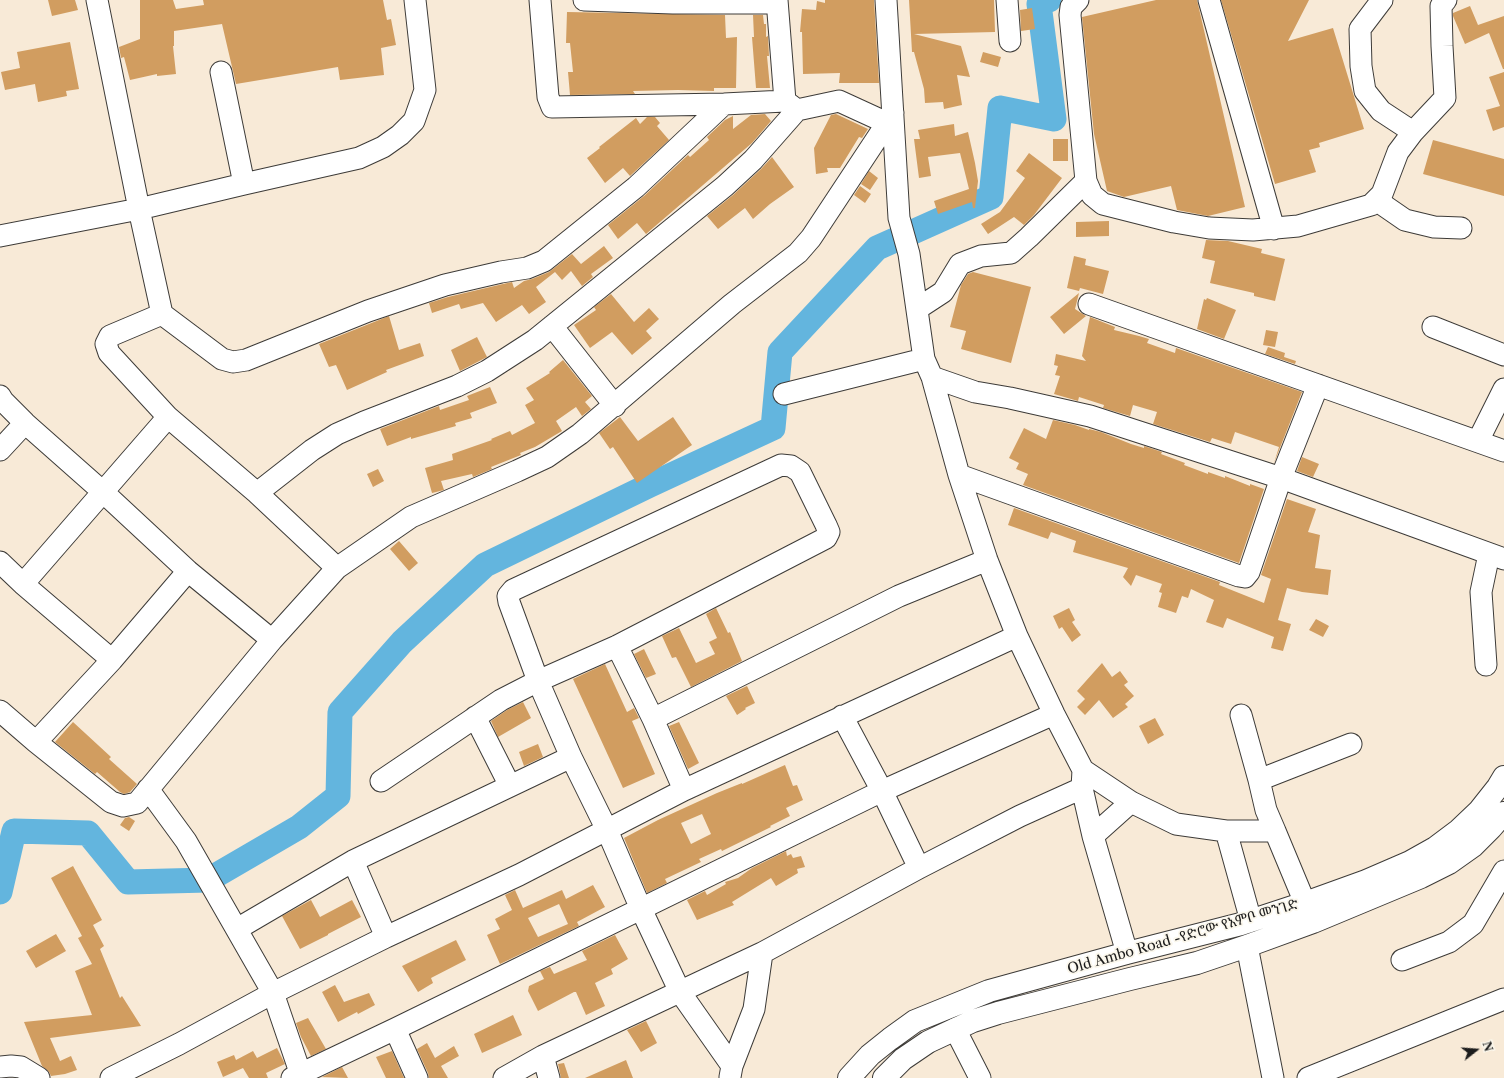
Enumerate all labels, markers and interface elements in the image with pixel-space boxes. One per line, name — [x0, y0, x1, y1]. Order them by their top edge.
street label: Old Ambo Road -የድሮው የአምቦ መንገድ — [1066, 896, 1300, 978]
north arrow — [1456, 1030, 1496, 1070]
text: N — [1479, 1040, 1496, 1053]

